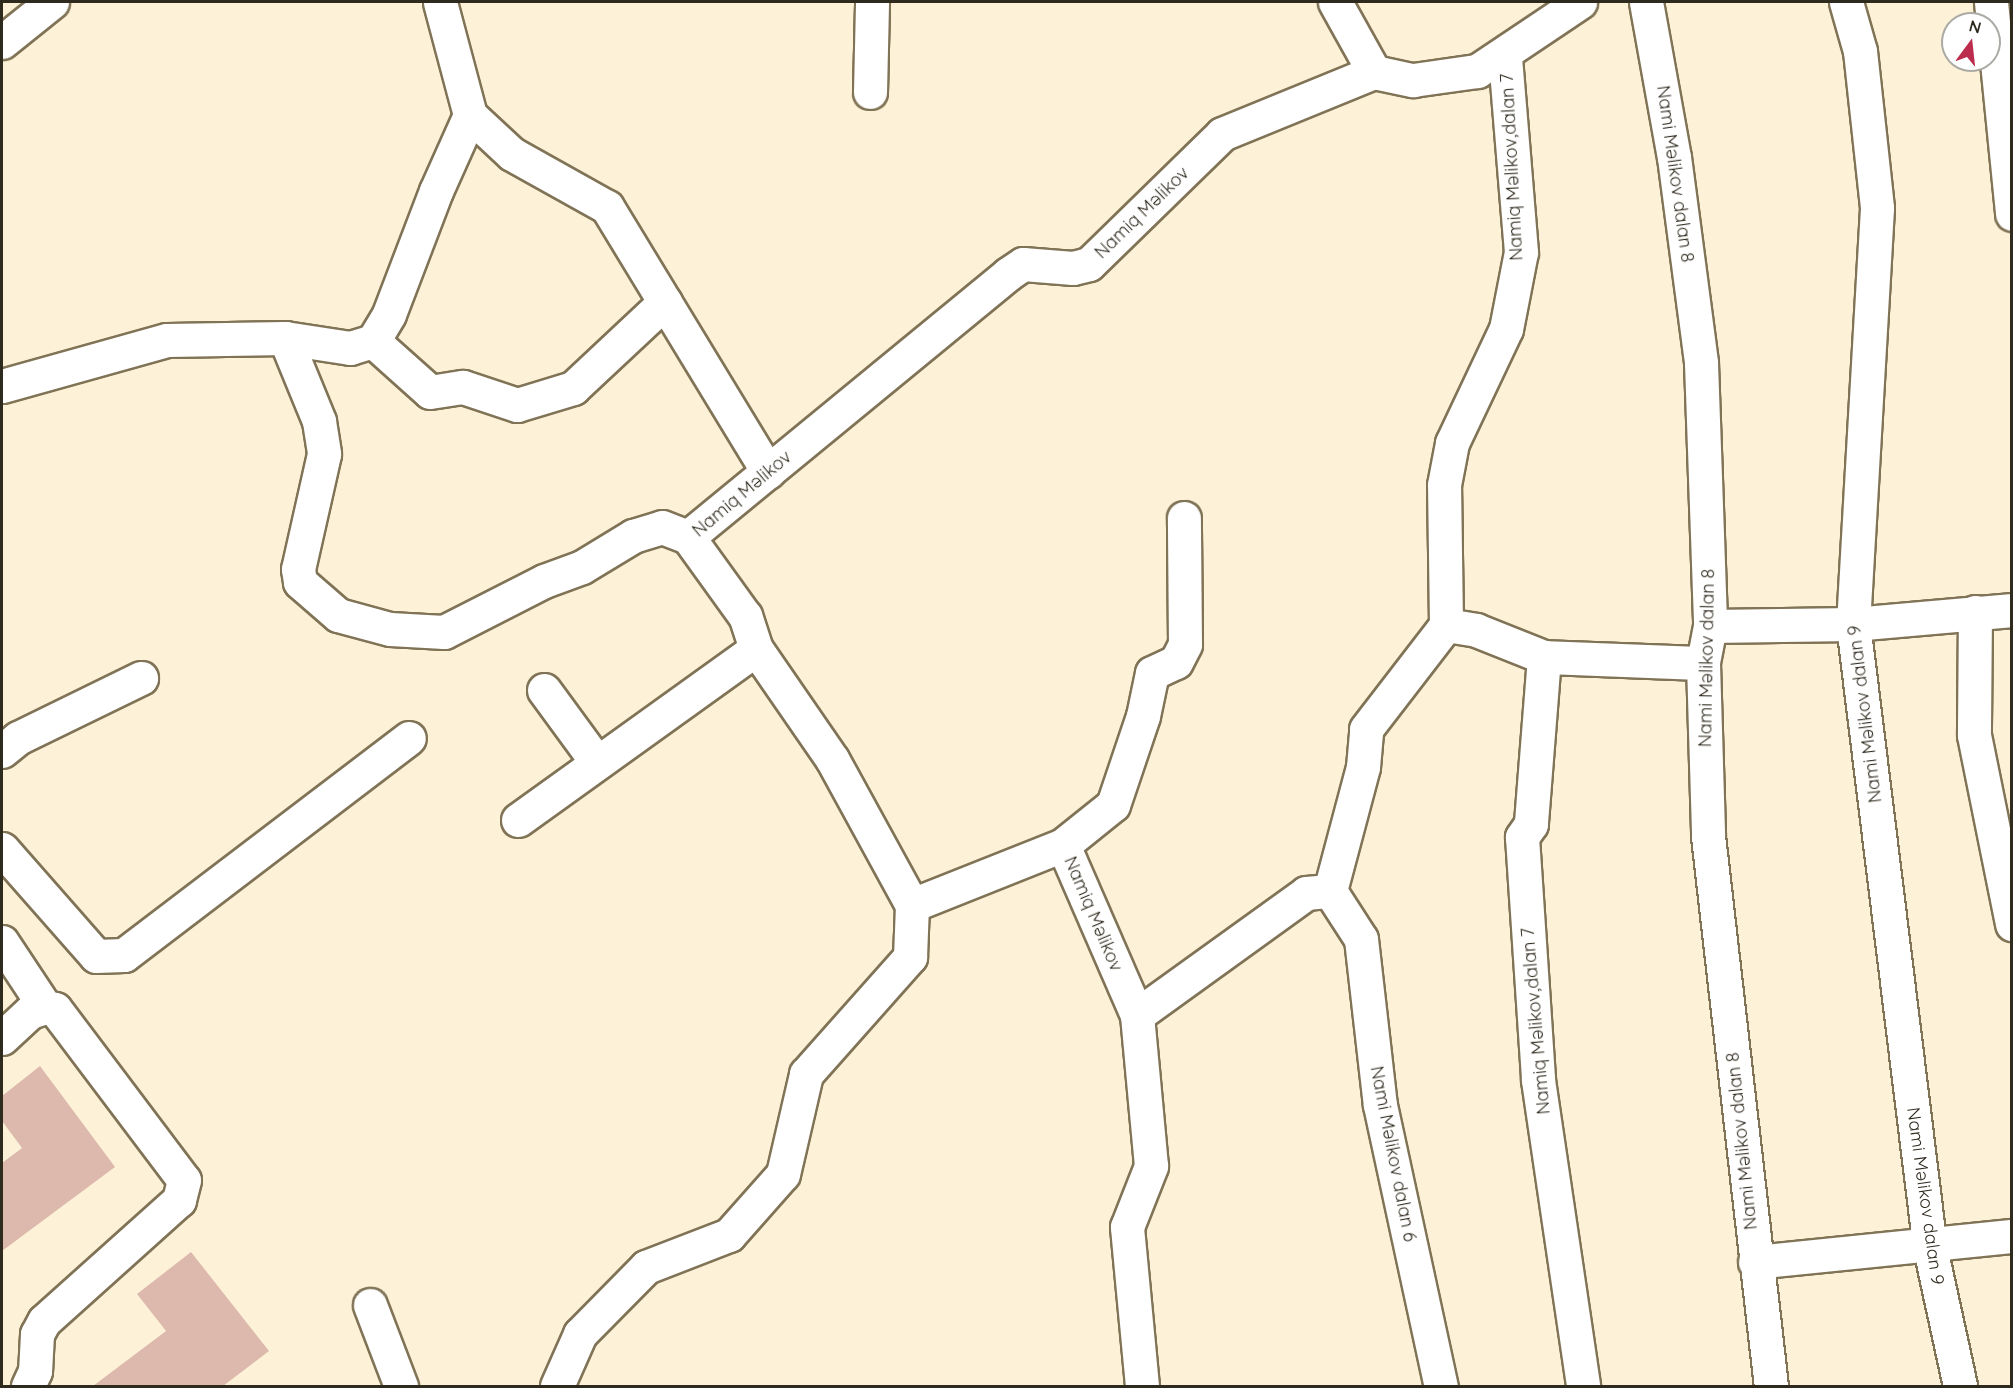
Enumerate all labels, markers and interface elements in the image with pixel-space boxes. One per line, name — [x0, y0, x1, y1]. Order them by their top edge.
north arrow — [1941, 12, 2001, 72]
text: N — [1967, 15, 1983, 38]
street label: Namiq Məlikov,dalan 7 — [1496, 73, 1528, 261]
street label: Nami Məlikov dalan 8 — [1652, 84, 1698, 264]
street label: Namiq Məlikov — [1090, 163, 1194, 263]
street label: Namiq Məlikov — [688, 446, 796, 542]
street label: Nami Məlikov dalan 8 — [1695, 569, 1719, 747]
street label: Nami Məlikov dalan 9 — [1843, 624, 1887, 804]
street label: Namiq Məlikov — [1059, 853, 1127, 975]
street label: Namiq Məlikov,dalan 7 — [1517, 927, 1555, 1115]
street label: Nami Məlikov dalan 8 — [1722, 1051, 1762, 1231]
street label: Nami Məlikov dalan 6 — [1365, 1064, 1421, 1244]
street label: Nami Məlikov dalan 9 — [1902, 1106, 1948, 1286]

